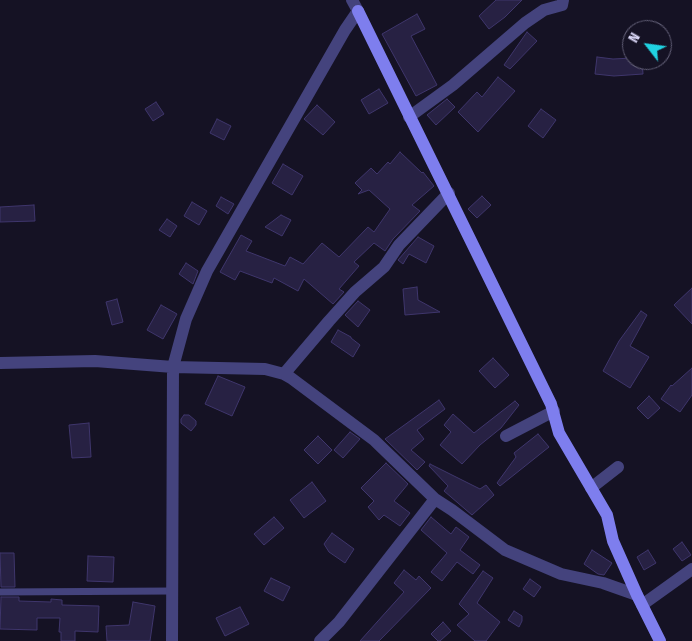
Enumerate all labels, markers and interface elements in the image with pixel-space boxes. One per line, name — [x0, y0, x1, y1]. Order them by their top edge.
north arrow — [622, 20, 672, 70]
text: N — [625, 30, 644, 46]

